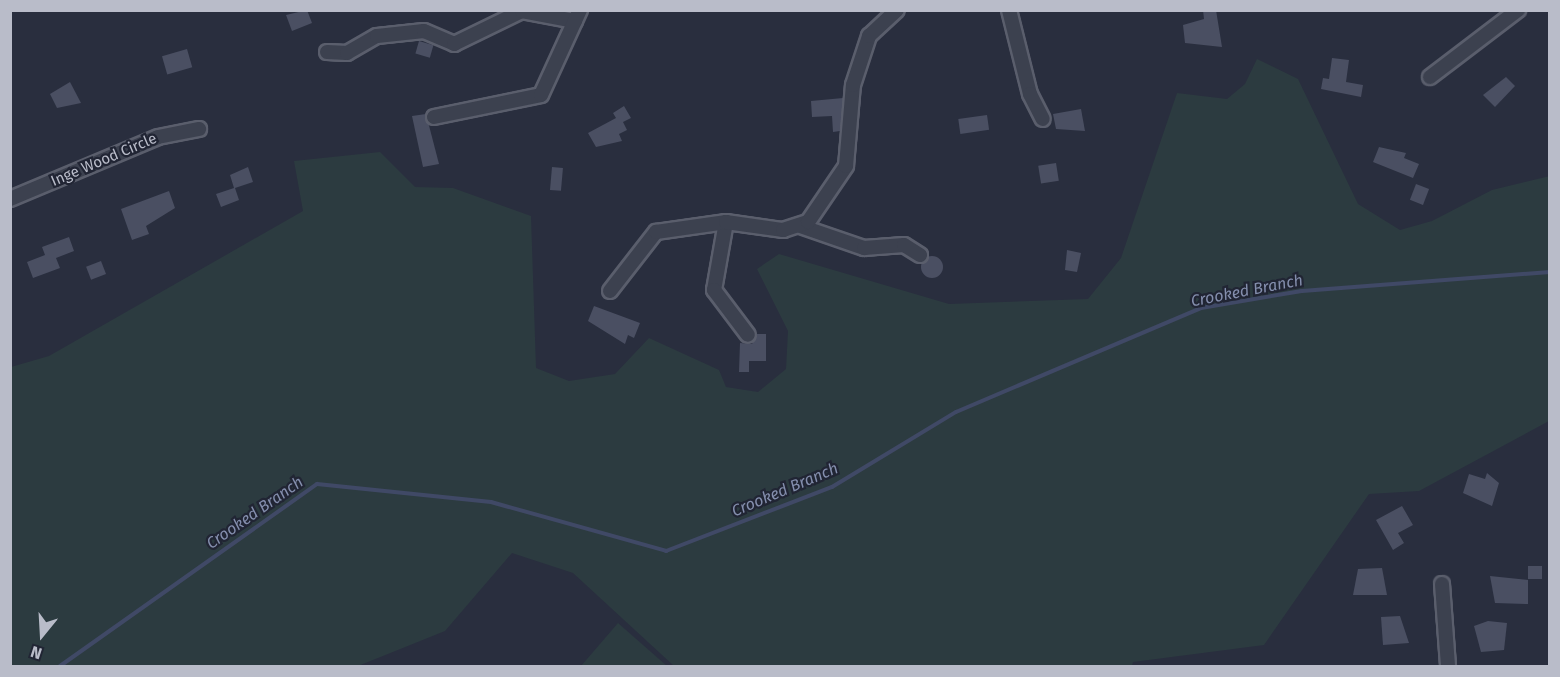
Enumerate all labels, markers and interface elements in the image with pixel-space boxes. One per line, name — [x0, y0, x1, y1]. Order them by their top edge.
street label: Inge Wood Circle — [48, 130, 160, 190]
water label: Crooked Branch — [1189, 271, 1305, 311]
water label: Crooked Branch — [729, 459, 841, 521]
water label: Crooked Branch — [203, 473, 307, 553]
north arrow — [12, 605, 72, 665]
text: N — [28, 642, 44, 663]

